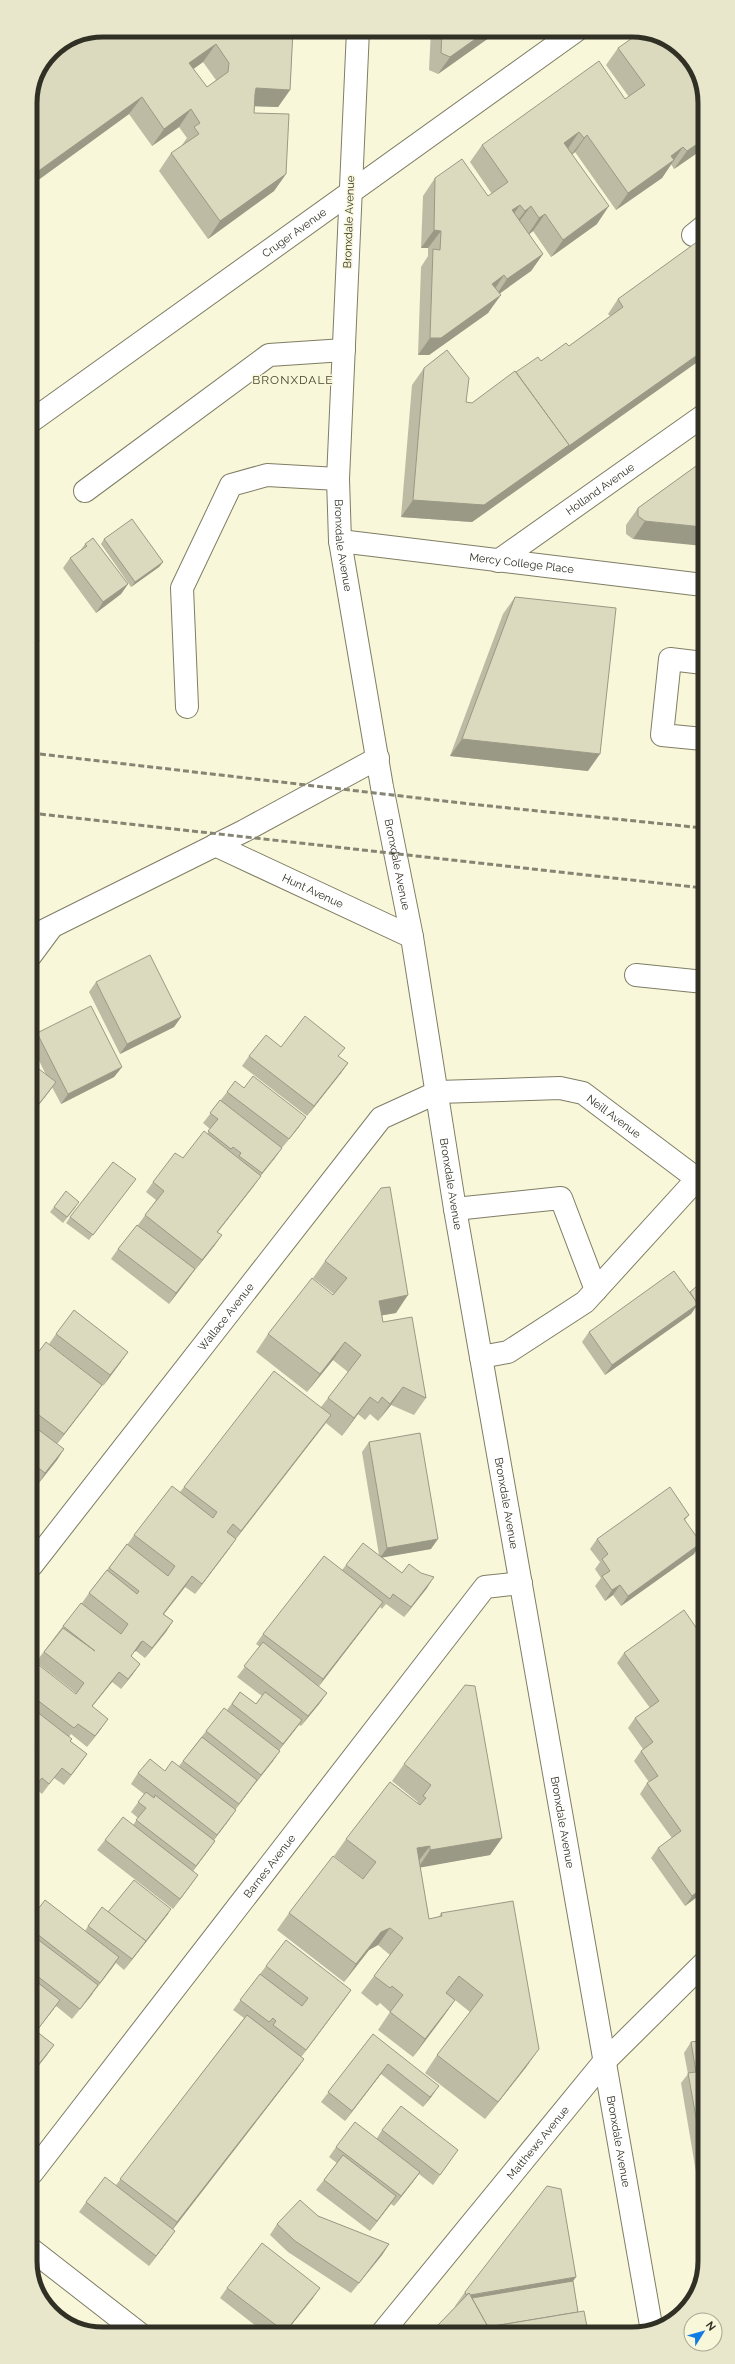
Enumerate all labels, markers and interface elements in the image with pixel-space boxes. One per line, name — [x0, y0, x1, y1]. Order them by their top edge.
street label: Bronxdale Avenue — [341, 175, 357, 269]
street label: Cruger Avenue — [260, 205, 329, 260]
district label: BRONXDALE — [252, 373, 334, 387]
street label: Holland Avenue — [563, 460, 637, 518]
street label: Bronxdale Avenue — [332, 499, 355, 593]
street label: Mercy College Place — [469, 550, 575, 576]
street label: Bronxdale Avenue — [382, 818, 413, 912]
street label: Hunt Avenue — [280, 871, 346, 911]
street label: Neill Avenue — [584, 1092, 644, 1141]
street label: Bronxdale Avenue — [437, 1137, 465, 1231]
street label: Wallace Avenue — [195, 1280, 257, 1353]
street label: Bronxdale Avenue — [492, 1456, 521, 1550]
street label: Bronxdale Avenue — [548, 1775, 577, 1870]
street label: Barnes Avenue — [241, 1831, 298, 1900]
street label: Bronxdale Avenue — [604, 2095, 633, 2189]
street label: Matthews Avenue — [504, 2103, 572, 2182]
north arrow — [683, 2312, 723, 2352]
text: N — [703, 2319, 718, 2334]

